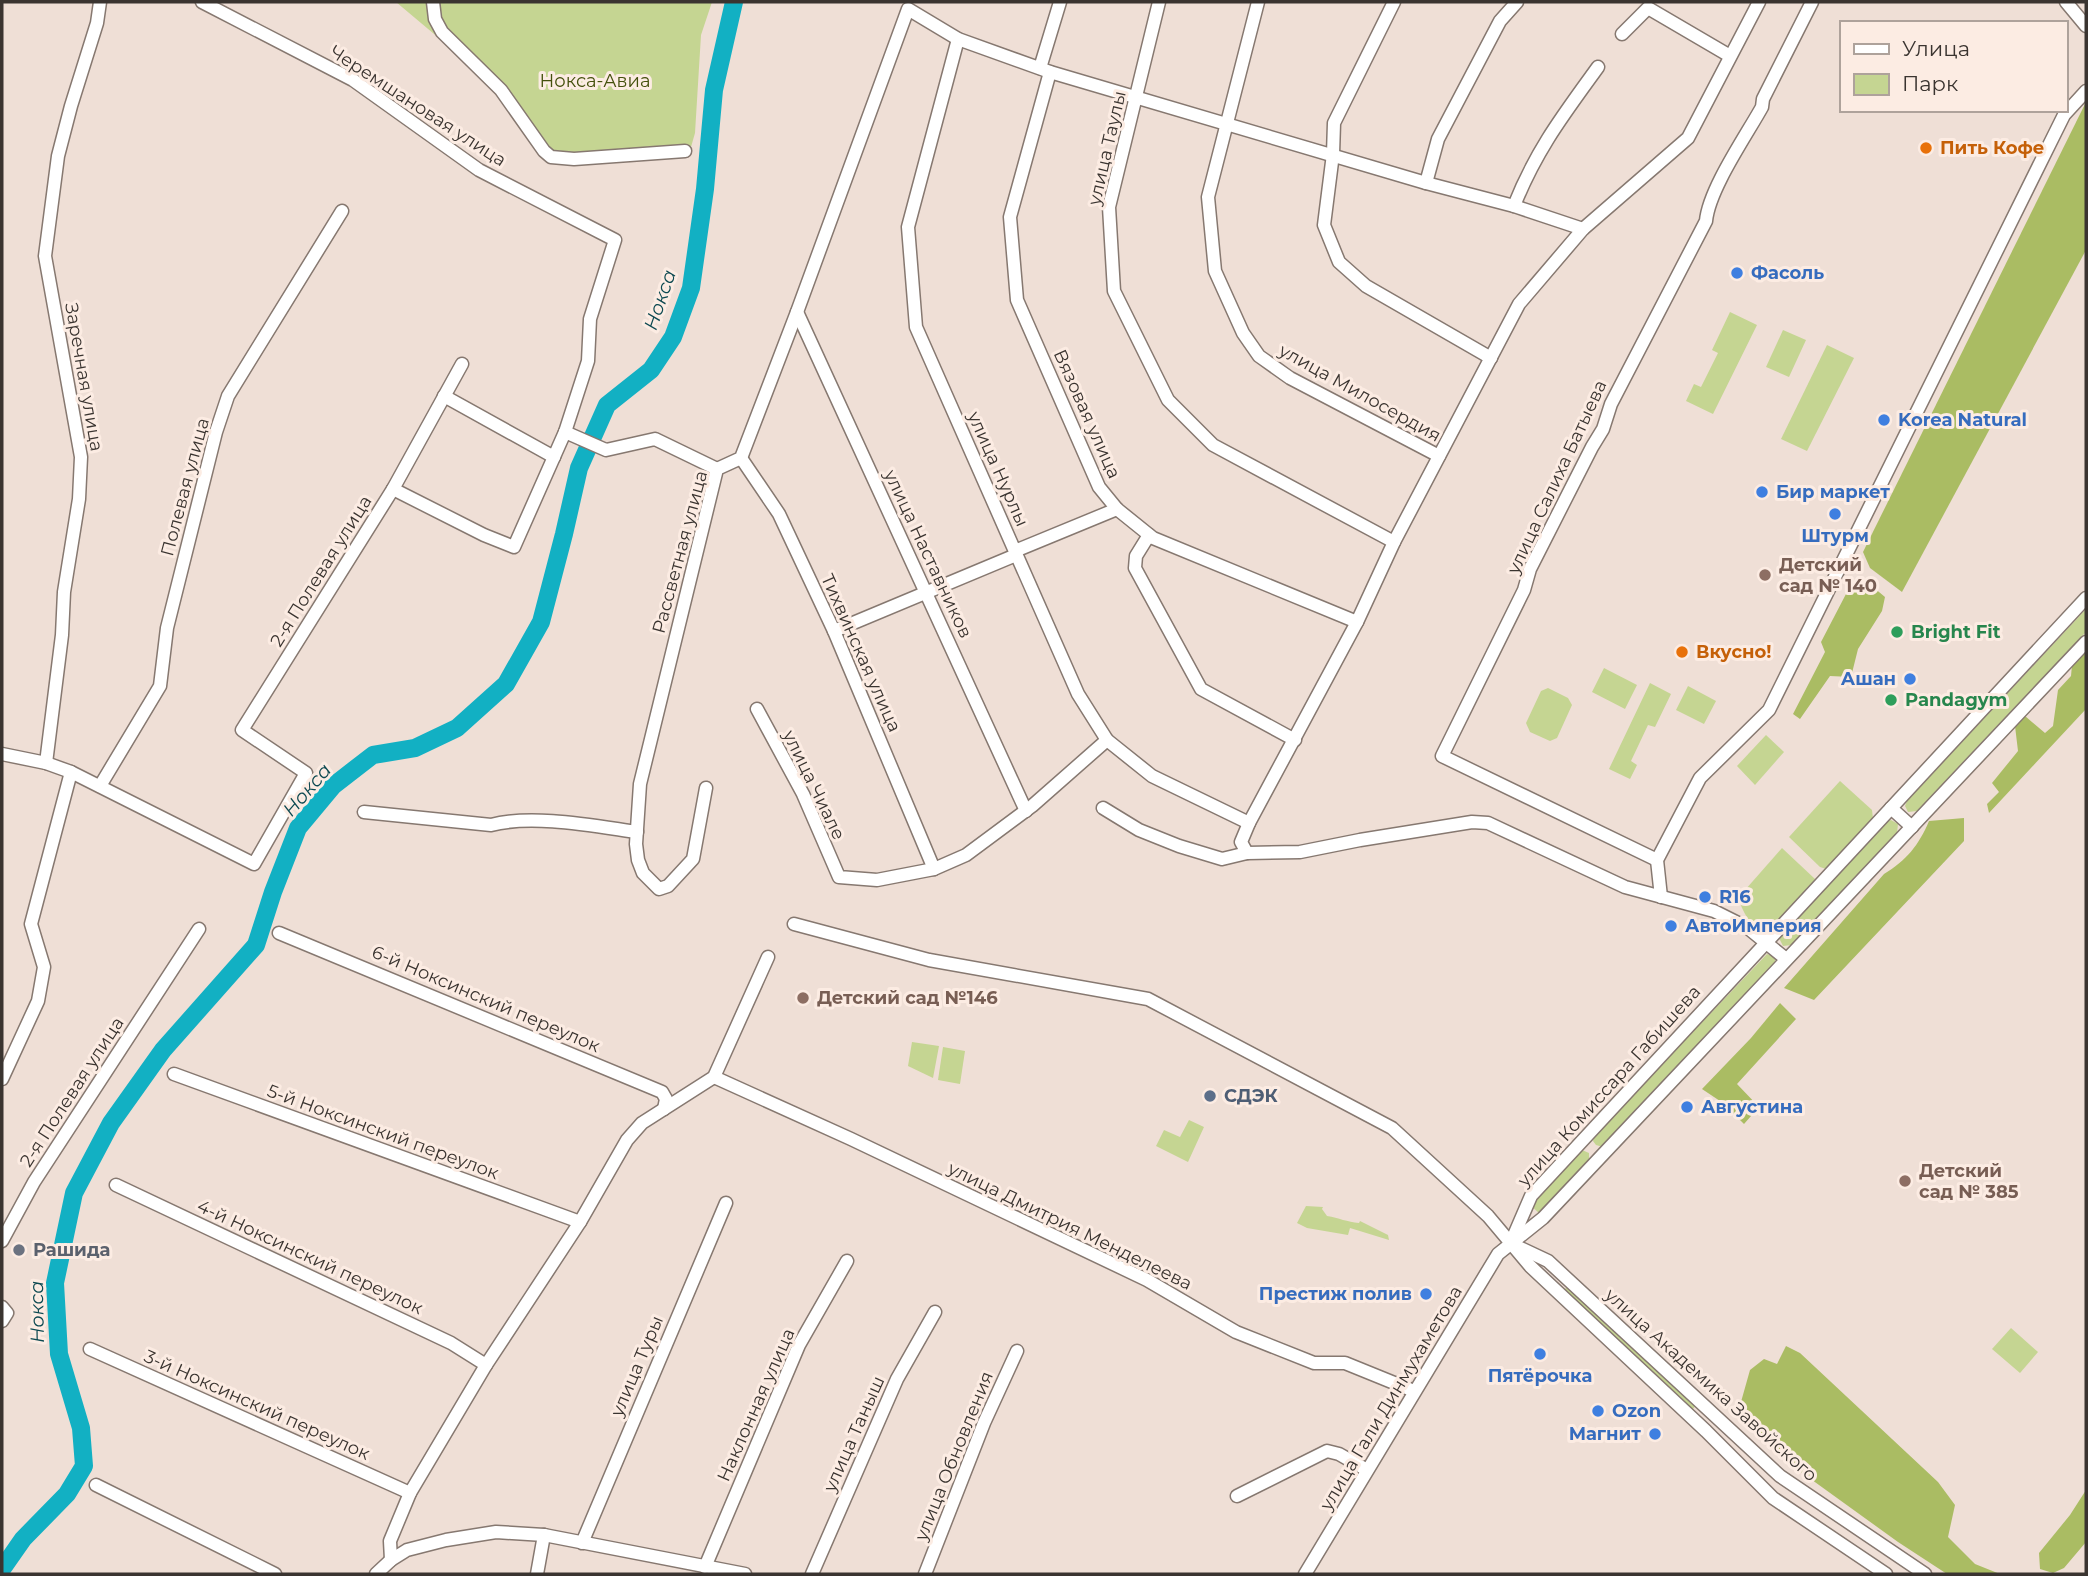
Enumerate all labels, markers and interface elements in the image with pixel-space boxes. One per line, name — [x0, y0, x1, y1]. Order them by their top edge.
legend — [1840, 21, 2067, 112]
text: Улица — [1902, 36, 1970, 61]
street label: Черемшановая улица — [326, 41, 510, 171]
park label: Нокса-Авиа — [540, 70, 650, 92]
text: Парк — [1902, 71, 1958, 96]
street label: улица Таулы — [1083, 89, 1131, 208]
place label: Пить Кофе — [1940, 137, 2044, 159]
marker: Пить Кофе — [1918, 140, 1934, 156]
place label: Фасоль — [1751, 262, 1824, 284]
marker: Фасоль — [1729, 265, 1745, 281]
water label: Нокса — [639, 267, 681, 333]
street label: Заречная улица — [60, 301, 108, 453]
street label: улица Милосердия — [1274, 339, 1445, 447]
street label: Вязовая улица — [1049, 346, 1125, 482]
street label: улица Салиха Батыева — [1502, 377, 1612, 578]
street label: улица Нурлы — [962, 407, 1033, 530]
place label: Korea Natural — [1898, 409, 2027, 431]
marker: Korea Natural — [1876, 412, 1892, 428]
street label: Полевая улица — [156, 416, 214, 558]
street label: улица Наставников — [879, 465, 977, 642]
street label: Рассветная улица — [648, 468, 712, 636]
place label: Бир маркет — [1776, 481, 1890, 503]
marker: Бир маркет — [1754, 484, 1770, 500]
street label: 2-я Полевая улица — [266, 491, 376, 651]
marker: Штурм — [1827, 506, 1843, 522]
place label: Штурм — [1801, 525, 1869, 547]
place label: Детский сад № 140 — [1779, 554, 1877, 597]
marker: Детский сад № 140 — [1757, 567, 1773, 583]
street label: Тихвинская улица — [816, 571, 906, 735]
place label: Bright Fit — [1911, 621, 2001, 643]
marker: Bright Fit — [1889, 624, 1905, 640]
place label: Вкусно! — [1696, 641, 1772, 663]
marker: Вкусно! — [1674, 644, 1690, 660]
place label: Ашан — [1841, 668, 1896, 690]
marker: Ашан — [1902, 671, 1918, 687]
place label: Pandagym — [1905, 689, 2007, 711]
marker: Pandagym — [1883, 692, 1899, 708]
street label: улица Чиале — [778, 726, 850, 843]
water label: Нокса — [278, 759, 336, 821]
place label: R16 — [1719, 886, 1751, 908]
marker: R16 — [1697, 889, 1713, 905]
place label: АвтоИмперия — [1685, 915, 1822, 937]
marker: АвтоИмперия — [1663, 918, 1679, 934]
street label: 6-й Ноксинский переулок — [369, 941, 604, 1057]
street label: улица Комиссара Габишева — [1512, 981, 1705, 1192]
place label: Детский сад №146 — [817, 987, 998, 1009]
marker: Детский сад №146 — [795, 990, 811, 1006]
street label: 2-я Полевая улица — [15, 1013, 129, 1171]
street label: 5-й Ноксинский переулок — [264, 1080, 502, 1184]
place label: СДЭК — [1224, 1085, 1279, 1107]
marker: СДЭК — [1202, 1088, 1218, 1104]
place label: Августина — [1701, 1096, 1803, 1118]
marker: Августина — [1679, 1099, 1695, 1115]
street label: улица Дмитрия Менделеева — [943, 1157, 1196, 1295]
place label: Детский сад № 385 — [1919, 1160, 2019, 1203]
marker: Детский сад № 385 — [1897, 1173, 1913, 1189]
street label: 4-й Ноксинский переулок — [194, 1195, 427, 1319]
place label: Рашида — [33, 1239, 110, 1261]
marker: Рашида — [11, 1242, 27, 1258]
water label: Нокса — [25, 1281, 49, 1343]
street label: улица Гали Динмухаметова — [1315, 1282, 1467, 1515]
place label: Престиж полив — [1259, 1283, 1412, 1305]
street label: улица Академика Завойского — [1600, 1283, 1822, 1486]
marker: Престиж полив — [1418, 1286, 1434, 1302]
street label: улица Туры — [605, 1312, 668, 1421]
street label: Наклонная улица — [712, 1325, 800, 1485]
street label: 3-й Ноксинский переулок — [141, 1345, 374, 1465]
marker: Пятёрочка — [1532, 1346, 1548, 1362]
place label: Пятёрочка — [1488, 1365, 1592, 1387]
street label: улица Обновления — [910, 1368, 998, 1545]
street label: улица Таныш — [818, 1373, 889, 1496]
place label: Ozon — [1612, 1400, 1661, 1422]
marker: Ozon — [1590, 1403, 1606, 1419]
place label: Магнит — [1569, 1423, 1641, 1445]
marker: Магнит — [1647, 1426, 1663, 1442]

